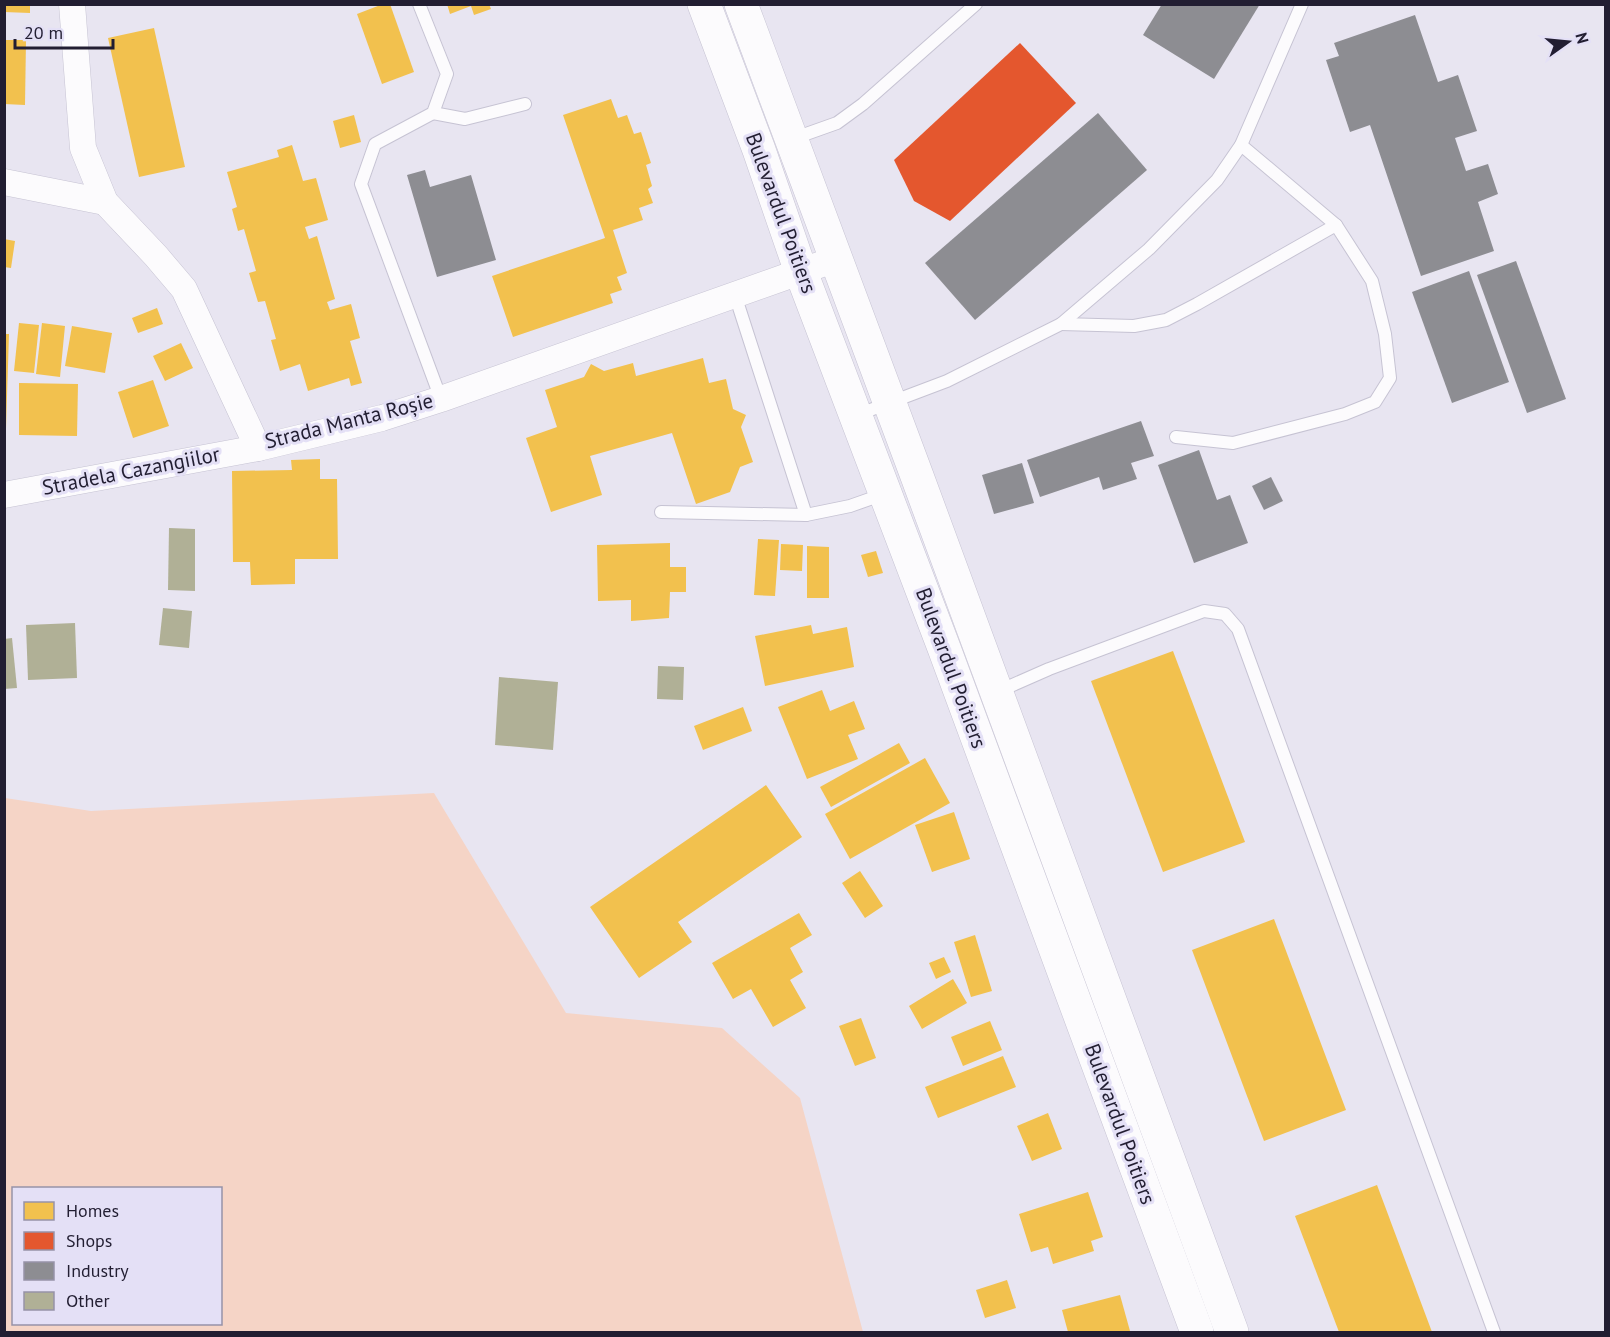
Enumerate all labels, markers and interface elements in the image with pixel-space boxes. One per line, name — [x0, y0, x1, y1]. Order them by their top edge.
scale bar — [15, 12, 112, 50]
north arrow — [1538, 12, 1598, 72]
text: 20 m — [24, 21, 63, 44]
text: N — [1571, 30, 1594, 46]
street label: Bulevardul Poitiers — [740, 129, 823, 297]
street label: Strada Manta Roșie — [262, 387, 436, 455]
street label: Stradela Cazangiilor — [40, 440, 222, 501]
street label: Bulevardul Poitiers — [910, 584, 993, 752]
street label: Bulevardul Poitiers — [1079, 1040, 1162, 1208]
legend — [12, 1187, 222, 1325]
text: Homes — [66, 1199, 119, 1222]
text: Shops — [66, 1229, 112, 1252]
text: Industry — [66, 1259, 129, 1282]
text: Other — [66, 1289, 110, 1312]

